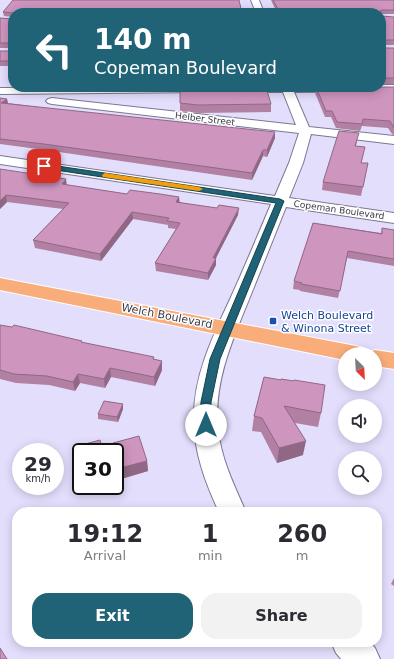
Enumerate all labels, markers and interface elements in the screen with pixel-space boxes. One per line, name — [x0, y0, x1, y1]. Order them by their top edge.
text: 140 m — [94, 23, 191, 56]
icon: left — [28, 24, 80, 76]
text: Copeman Boulevard — [94, 57, 277, 78]
street label: Helber Street — [175, 110, 236, 128]
pin — [27, 149, 61, 183]
icon: arrive — [33, 155, 55, 177]
street label: Copeman Boulevard — [293, 199, 385, 221]
street label: Welch Boulevard — [120, 301, 214, 331]
place label: Welch Boulevard & Winona Street — [281, 309, 373, 335]
marker: Welch Boulevard & Winona Street — [268, 316, 278, 326]
north arrow — [338, 347, 382, 391]
map controls — [338, 347, 382, 495]
button: sound — [338, 399, 382, 443]
position arrow — [185, 404, 227, 446]
speed limit sign: 30 — [72, 443, 124, 495]
button: search — [338, 451, 382, 495]
text: 29 — [24, 452, 52, 476]
text: km/h — [25, 473, 51, 484]
text: 19:12 — [67, 520, 143, 548]
text: 1 — [202, 520, 218, 548]
text: 260 — [277, 520, 327, 548]
text: Arrival — [84, 548, 126, 563]
text: min — [198, 548, 222, 563]
text: m — [296, 548, 309, 563]
button: Exit — [32, 593, 193, 639]
button: Share — [201, 593, 362, 639]

